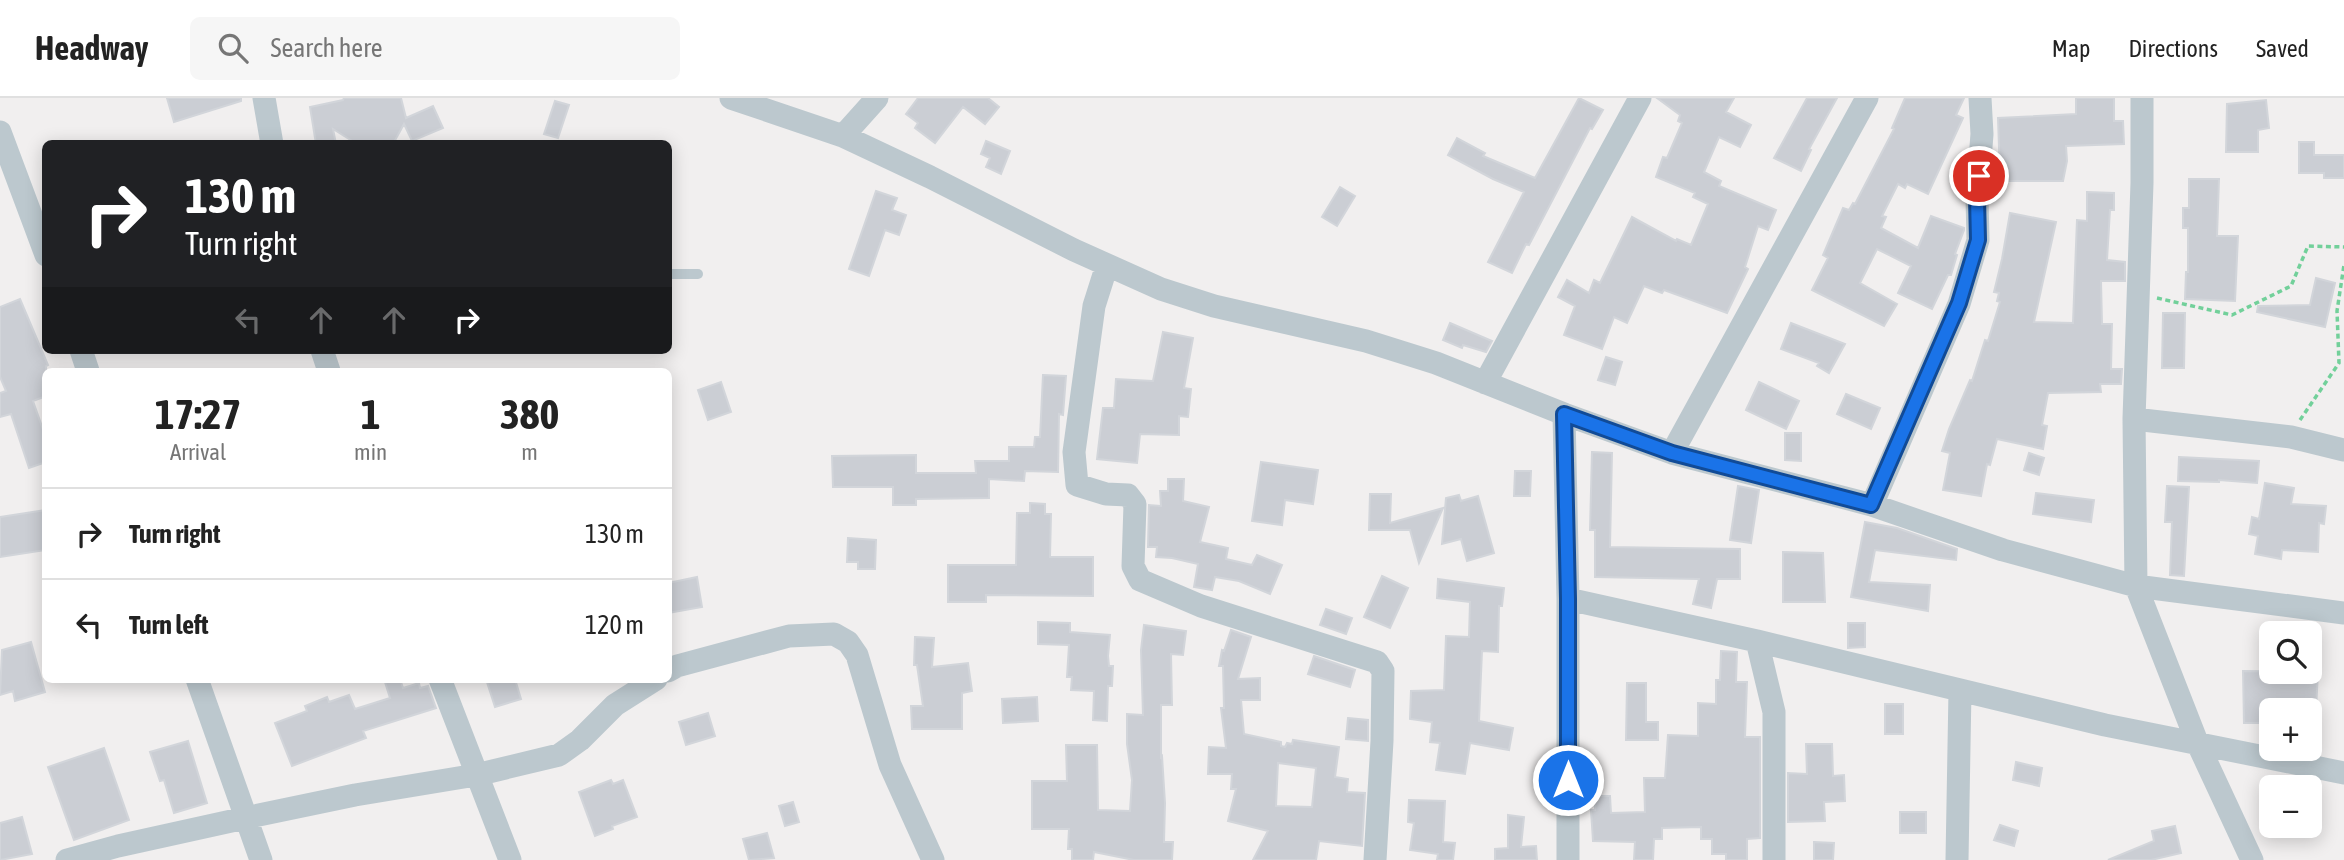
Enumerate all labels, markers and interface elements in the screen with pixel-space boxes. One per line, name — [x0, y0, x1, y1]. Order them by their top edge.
search box — [190, 17, 680, 80]
text: Headway — [35, 29, 148, 67]
icon: search — [214, 29, 252, 67]
text: Search here — [270, 33, 383, 63]
text: Map — [2052, 35, 2090, 62]
text: Directions — [2128, 35, 2218, 62]
text: Saved — [2256, 35, 2309, 62]
pin — [1949, 146, 2009, 206]
icon: arrive — [1960, 157, 1998, 195]
text: 130 m — [185, 167, 296, 223]
icon: right — [70, 168, 161, 259]
text: Turn right — [185, 225, 298, 262]
icon: left — [229, 301, 267, 339]
icon: ahead — [302, 301, 340, 339]
icon: ahead — [375, 301, 413, 339]
icon: right — [448, 301, 486, 339]
text: 17:27 — [155, 390, 241, 438]
text: 1 — [361, 390, 380, 438]
text: 380 — [500, 390, 559, 438]
text: Arrival — [170, 439, 226, 465]
text: min — [354, 439, 387, 465]
text: m — [521, 439, 538, 465]
icon: right — [70, 515, 108, 553]
text: Turn right — [129, 519, 220, 549]
text: 130 m — [585, 519, 644, 549]
icon: left — [70, 606, 108, 644]
text: Turn left — [129, 610, 209, 640]
text: 120 m — [585, 610, 644, 640]
map controls — [2259, 621, 2322, 838]
button: search — [2259, 621, 2322, 684]
button: + — [2259, 698, 2322, 761]
position arrow — [1531, 743, 1605, 817]
button: − — [2259, 775, 2322, 838]

